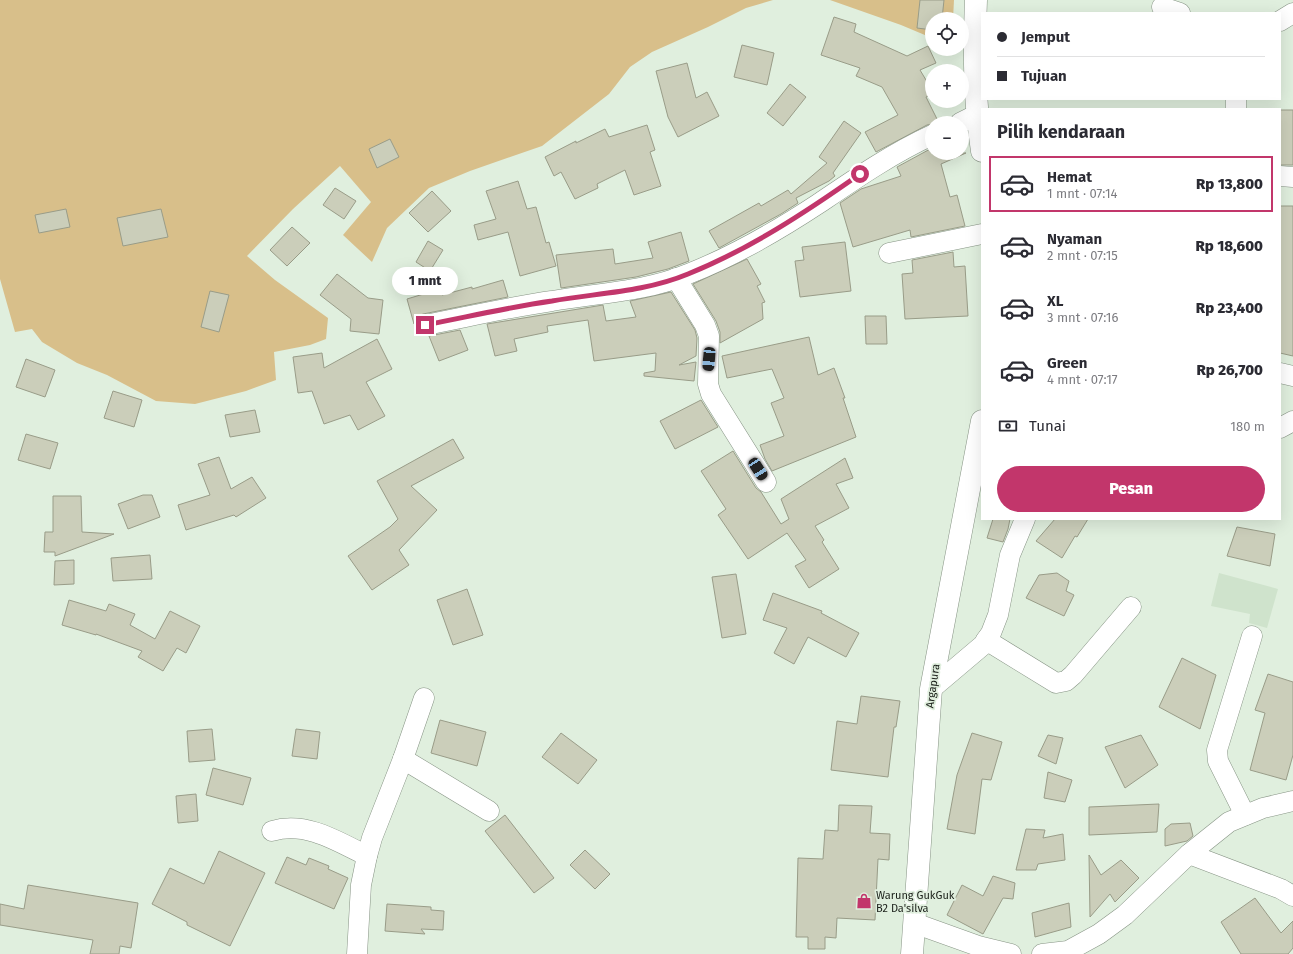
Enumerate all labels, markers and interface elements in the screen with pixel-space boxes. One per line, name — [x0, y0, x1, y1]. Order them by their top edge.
map controls — [925, 12, 969, 160]
button: locate — [925, 12, 969, 56]
text: Jemput — [1021, 28, 1070, 46]
button: + — [925, 64, 969, 108]
text: Tujuan — [1021, 67, 1067, 85]
button: − — [925, 116, 969, 160]
text: Pilih kendaraan — [997, 121, 1125, 143]
route start — [851, 165, 869, 183]
icon: car — [999, 166, 1035, 202]
text: Hemat — [1047, 168, 1092, 186]
text: Rp 13,800 — [1196, 175, 1263, 193]
text: 1 mnt · 07:14 — [1047, 186, 1117, 201]
icon: car — [999, 228, 1035, 264]
text: Nyaman — [1047, 230, 1102, 248]
text: Rp 18,600 — [1195, 237, 1263, 255]
text: 2 mnt · 07:15 — [1047, 248, 1118, 263]
callout: 1 mnt — [392, 267, 458, 295]
text: 1 mnt — [409, 273, 441, 288]
icon: car — [999, 290, 1035, 326]
text: XL — [1047, 292, 1063, 310]
text: Rp 23,400 — [1196, 299, 1263, 317]
text: 3 mnt · 07:16 — [1047, 310, 1118, 325]
route end — [416, 316, 434, 334]
car — [702, 347, 716, 371]
icon: car — [999, 352, 1035, 388]
text: Green — [1047, 354, 1087, 372]
text: Rp 26,700 — [1196, 361, 1263, 379]
text: 4 mnt · 07:17 — [1047, 372, 1118, 387]
icon: cash — [997, 415, 1019, 437]
text: Tunai — [1029, 417, 1066, 435]
text: 180 m — [1230, 419, 1265, 434]
car — [746, 456, 770, 482]
button: Pesan — [997, 466, 1265, 512]
street label: Argapura — [923, 663, 943, 709]
place label: Warung GukGuk B2 Da'silva — [876, 889, 955, 915]
shop icon: Warung GukGuk B2 Da'silva — [855, 892, 873, 910]

